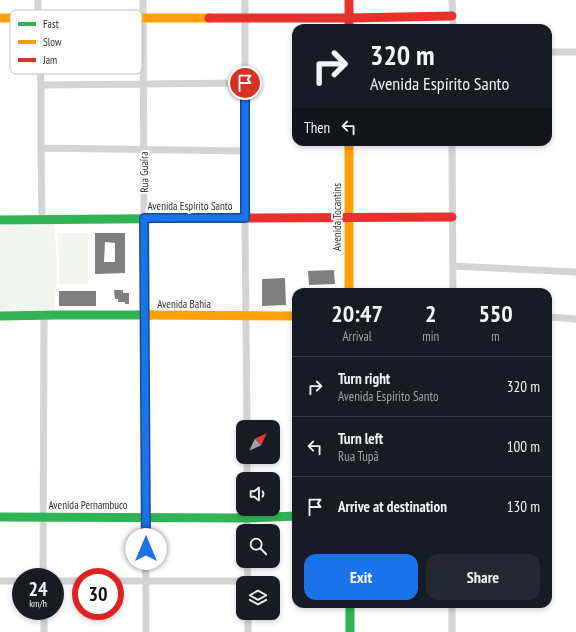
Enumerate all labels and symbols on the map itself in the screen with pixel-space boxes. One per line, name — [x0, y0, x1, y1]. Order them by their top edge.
legend — [10, 10, 142, 74]
text: Fast — [43, 17, 59, 31]
text: Slow — [43, 35, 62, 49]
text: Jam — [42, 53, 57, 67]
pin — [228, 66, 262, 100]
street label: Rua Guaíra — [137, 151, 151, 193]
street label: Avenida Tocantins — [330, 183, 344, 251]
street label: Avenida Espírito Santo — [147, 199, 233, 213]
street label: Avenida Bahia — [157, 297, 211, 311]
north arrow — [236, 420, 280, 464]
street label: Avenida Pernambuco — [48, 498, 128, 512]
position arrow — [125, 528, 167, 570]
speed limit sign: 30 — [72, 568, 124, 620]

